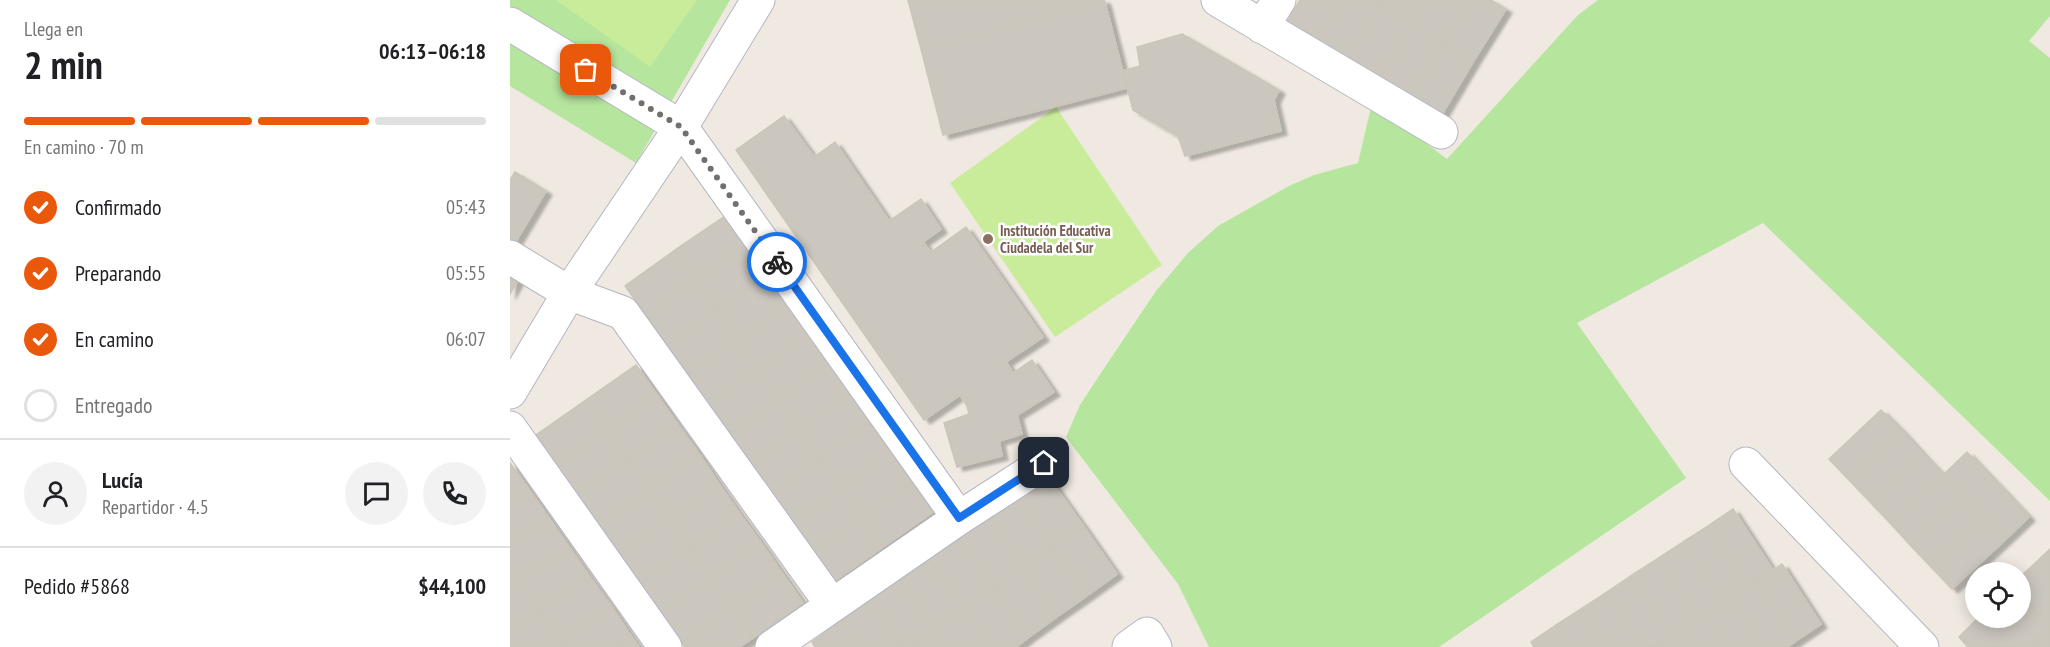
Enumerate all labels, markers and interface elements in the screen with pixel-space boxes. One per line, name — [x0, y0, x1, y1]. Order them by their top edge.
text: Llega en — [24, 16, 83, 42]
text: 06:13–06:18 — [379, 37, 486, 65]
text: 2 min — [24, 39, 103, 90]
pin — [560, 44, 611, 95]
icon: bag — [569, 53, 602, 86]
text: En camino · 70 m — [24, 134, 144, 160]
icon: check — [24, 191, 57, 224]
text: Confirmado — [75, 193, 161, 221]
text: 05:43 — [446, 194, 486, 220]
place label: Institución Educativa Ciudadela del Sur — [1000, 221, 1111, 257]
courier — [747, 232, 807, 292]
marker: Institución Educativa Ciudadela del Sur — [981, 232, 995, 246]
icon: bike — [761, 246, 794, 279]
icon: check — [24, 257, 57, 290]
text: Preparando — [75, 259, 161, 287]
text: 05:55 — [446, 260, 486, 286]
icon: check — [24, 323, 57, 356]
text: En camino — [75, 325, 154, 353]
text: 06:07 — [446, 326, 486, 352]
text: Entregado — [75, 391, 152, 419]
pin — [1018, 437, 1069, 488]
icon: home — [1027, 446, 1060, 479]
button: person — [24, 462, 87, 525]
button: chat — [345, 462, 408, 525]
button: phone — [423, 462, 486, 525]
text: Lucía — [102, 466, 143, 494]
text: Repartidor · 4.5 — [102, 494, 209, 520]
map controls — [1965, 562, 2031, 628]
button: locate — [1965, 562, 2031, 628]
text: Pedido #5868 — [24, 572, 130, 600]
text: $44,100 — [418, 572, 486, 600]

